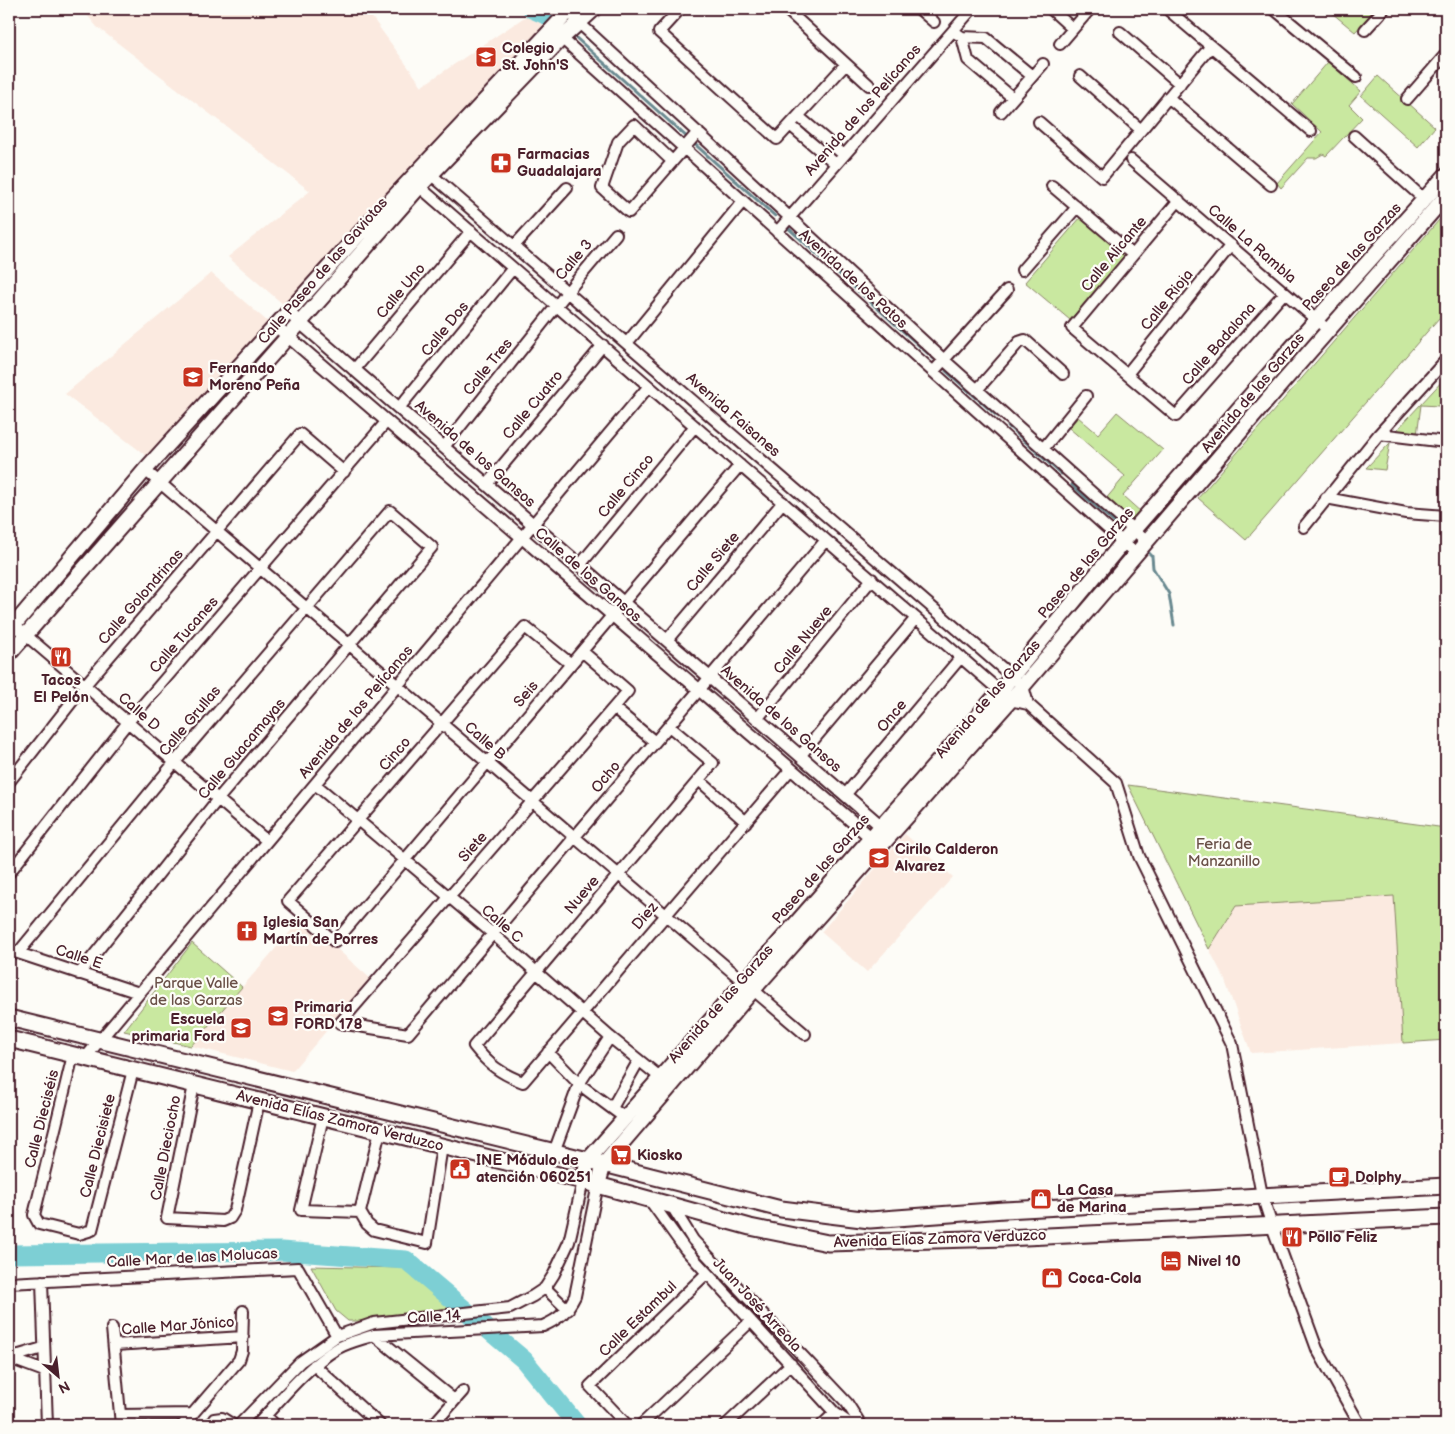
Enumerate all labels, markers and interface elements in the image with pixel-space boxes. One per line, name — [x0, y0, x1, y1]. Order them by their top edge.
place label: Colegio St. John'S — [502, 39, 569, 75]
street label: Avenida de los Pelícanos — [801, 40, 926, 180]
school or university icon: Colegio St. John'S — [474, 45, 498, 69]
place label: Farmacias Guadalajara — [517, 145, 602, 181]
pharmacy icon: Farmacias Guadalajara — [489, 151, 513, 175]
street label: Calle Paseo de las Gaviotas — [254, 193, 392, 348]
street label: Paseo de las Garzas — [1298, 198, 1406, 315]
street label: Calle La Rambla — [1204, 200, 1300, 288]
street label: Calle Alicante — [1077, 212, 1151, 296]
street label: Avenida de los Patos — [795, 225, 912, 333]
street label: Calle 3 — [551, 236, 597, 284]
street label: Calle Uno — [372, 259, 430, 323]
street label: Calle Rioja — [1137, 266, 1197, 334]
street label: Calle Dos — [417, 297, 473, 360]
street label: Calle Badalona — [1178, 299, 1260, 389]
street label: Avenida de las Garzas — [1197, 329, 1309, 457]
street label: Calle Tres — [459, 334, 517, 399]
place label: Fernando Moreno Peña — [209, 359, 300, 395]
school or university icon: Fernando Moreno Peña — [181, 365, 205, 389]
street label: Calle Cuatro — [499, 367, 567, 443]
street label: Avenida Faisanes — [682, 369, 785, 462]
street label: Avenida de los Gansos — [411, 396, 540, 512]
street label: Calle Cinco — [594, 450, 658, 522]
street label: Paseo de las Garzas — [1034, 503, 1138, 622]
street label: Calle de los Gansos — [531, 524, 646, 627]
street label: Calle Siete — [682, 528, 744, 596]
street label: Calle Golondrinas — [94, 545, 188, 649]
street label: Calle Tucanes — [145, 592, 223, 677]
street label: Calle Nueve — [769, 602, 837, 678]
street label: Avenida de las Garzas — [931, 635, 1045, 762]
street label: Avenida de los Pelícanos — [295, 641, 418, 782]
restaurant icon: Tacos El Pelón — [49, 645, 73, 669]
street label: Avenida de los Gansos — [717, 661, 846, 777]
place label: Tacos El Pelón — [33, 671, 89, 707]
street label: Seis — [509, 676, 543, 711]
street label: Calle Grullas — [155, 681, 225, 760]
street label: Calle D — [114, 689, 164, 735]
street label: Calle Guacamayas — [194, 694, 290, 804]
street label: Once — [873, 696, 911, 736]
street label: Calle B — [460, 718, 510, 764]
street label: Cinco — [375, 733, 415, 775]
street label: Ocho — [587, 757, 625, 797]
street label: Paseo de las Garzas — [768, 810, 874, 928]
street label: Siete — [455, 828, 492, 866]
park label: Feria de Manzanillo — [1188, 835, 1260, 871]
place label: Cirilo Calderon Alvarez — [894, 840, 998, 876]
school or university icon: Cirilo Calderon Alvarez — [867, 846, 891, 870]
street label: Nueve — [560, 872, 604, 918]
street label: Diez — [628, 898, 663, 934]
street label: Calle C — [477, 901, 527, 948]
place label: Iglesia San Martín de Porres — [263, 913, 378, 949]
church icon: Iglesia San Martín de Porres — [235, 919, 259, 943]
street label: Calle E — [53, 940, 105, 974]
street label: Avenida de las Garzas — [664, 940, 778, 1067]
park label: Parque Valle de las Garzas — [149, 974, 243, 1010]
place label: Primaria FORD 178 — [294, 998, 362, 1034]
school or university icon: Primaria FORD 178 — [266, 1004, 290, 1028]
place label: Escuela primaria Ford — [131, 1010, 225, 1046]
school or university icon: Escuela primaria Ford — [229, 1016, 253, 1040]
street label: Calle Dieciséis — [21, 1067, 64, 1170]
street label: Avenida Elías Zamora Verduzco — [234, 1086, 446, 1156]
street label: Calle Diecisiete — [76, 1092, 120, 1200]
street label: Calle Dieciocho — [146, 1094, 186, 1202]
supermarket icon: Kiosko — [609, 1143, 633, 1167]
place label: Kiosko — [637, 1146, 683, 1165]
place label: INE Módulo de atención 060251 — [476, 1151, 591, 1187]
public building icon: INE Módulo de atención 060251 — [448, 1157, 472, 1181]
cafe icon: Dolphy — [1327, 1165, 1351, 1189]
place label: Dolphy — [1355, 1168, 1402, 1187]
place label: La Casa de Marina — [1057, 1181, 1127, 1217]
shop icon: La Casa de Marina — [1029, 1187, 1053, 1211]
restaurant icon: Pollo Feliz — [1280, 1225, 1304, 1249]
street label: Avenida Elías Zamora Verduzco — [833, 1226, 1047, 1252]
place label: Pollo Feliz — [1308, 1228, 1378, 1247]
street label: Calle Mar de las Molucas — [106, 1244, 279, 1272]
hotel icon: Nivel 10 — [1159, 1249, 1183, 1273]
place label: Nivel 10 — [1187, 1252, 1241, 1271]
street label: Juan José Arreola — [709, 1254, 805, 1356]
shop icon: Coca-Cola — [1040, 1266, 1064, 1290]
place label: Coca-Cola — [1068, 1269, 1142, 1288]
street label: Calle Estambul — [595, 1277, 681, 1361]
street label: Calle 14 — [407, 1306, 461, 1328]
street label: Calle Mar Jónico — [121, 1313, 235, 1339]
north arrow — [32, 1352, 82, 1402]
text: N — [55, 1377, 73, 1397]

